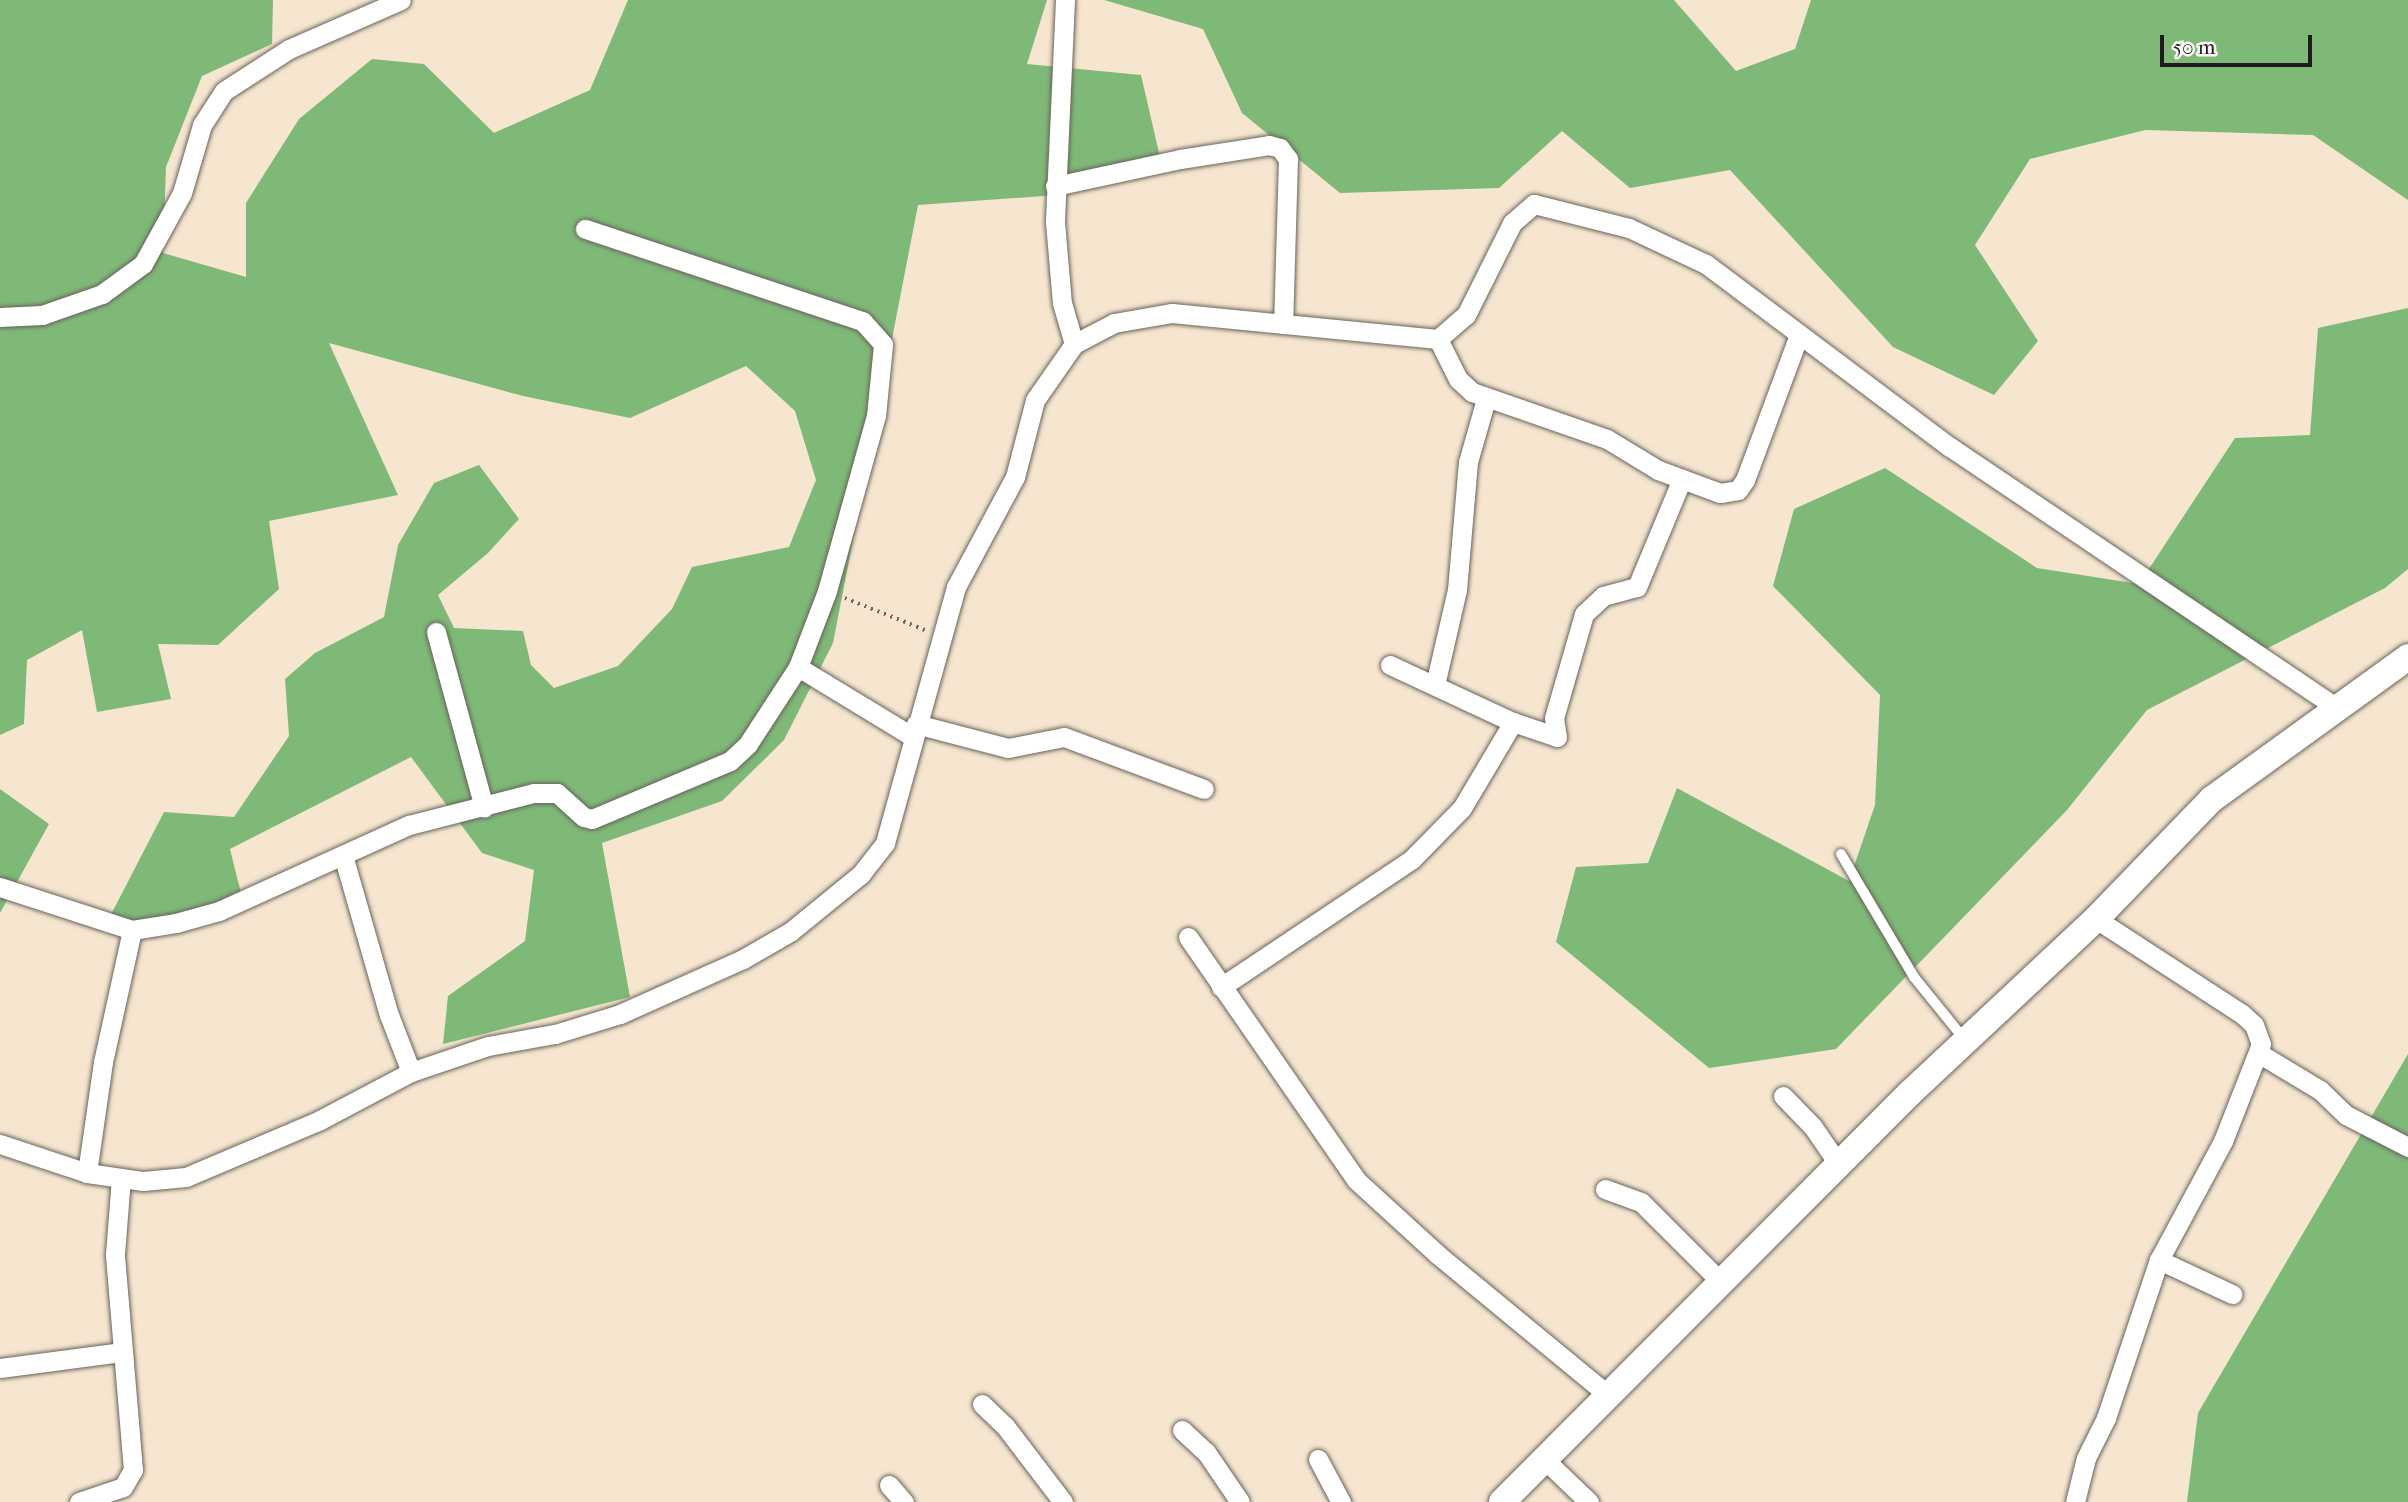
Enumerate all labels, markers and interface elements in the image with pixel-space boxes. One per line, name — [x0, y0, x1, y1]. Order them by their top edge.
scale bar — [2163, 21, 2315, 65]
text: 50 m — [2173, 35, 2216, 59]

